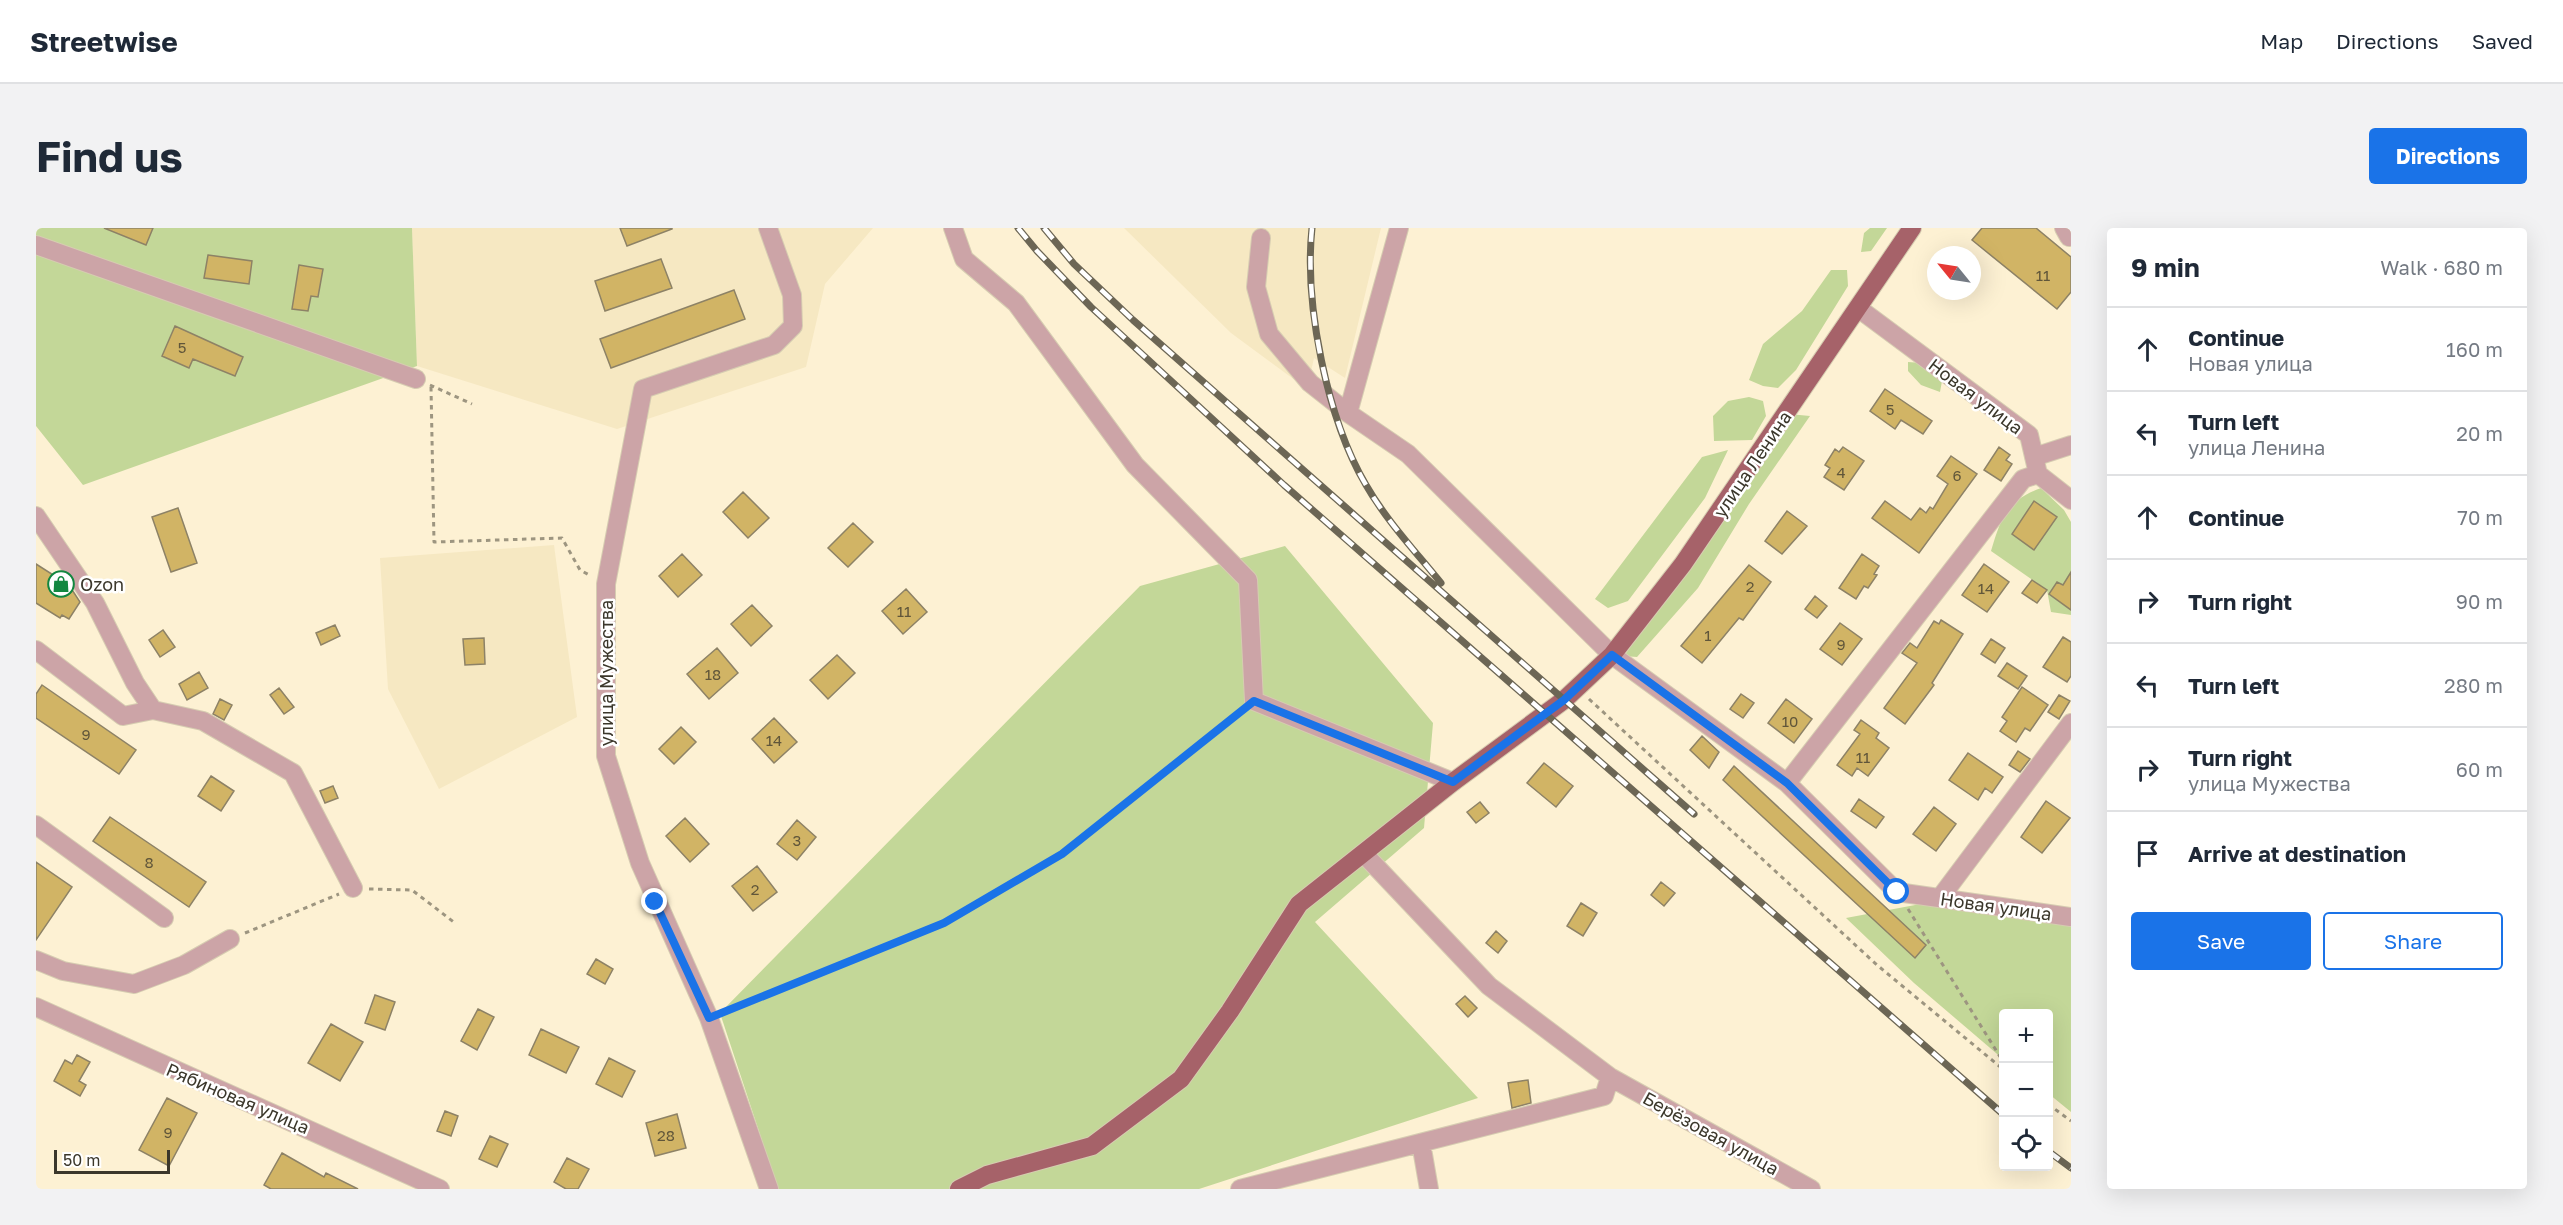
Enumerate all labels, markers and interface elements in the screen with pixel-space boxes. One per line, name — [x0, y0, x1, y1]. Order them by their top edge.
text: Streetwise — [30, 25, 178, 58]
text: Map — [2260, 28, 2303, 54]
text: Directions — [2336, 28, 2439, 54]
text: Saved — [2472, 28, 2533, 54]
button: Directions — [2369, 128, 2527, 184]
text: Find us — [36, 131, 183, 181]
north arrow — [1927, 246, 1981, 300]
text: 9 min — [2131, 252, 2200, 283]
text: Walk · 680 m — [2380, 255, 2503, 279]
house number: 11 — [2036, 266, 2050, 284]
text: Continue — [2188, 324, 2284, 351]
icon: ahead — [2131, 333, 2164, 366]
text: 160 m — [2446, 337, 2503, 361]
house number: 5 — [178, 338, 186, 356]
text: Новая улица — [2188, 351, 2313, 375]
street label: Новая улица — [1925, 353, 2027, 439]
house number: 5 — [1886, 400, 1894, 418]
street label: улица Ленина — [1708, 407, 1796, 521]
text: Turn left — [2188, 408, 2279, 435]
icon: left — [2131, 417, 2164, 450]
text: 20 m — [2456, 421, 2503, 445]
text: улица Ленина — [2188, 435, 2325, 459]
house number: 4 — [1836, 463, 1846, 481]
house number: 6 — [1952, 466, 1962, 484]
icon: ahead — [2131, 501, 2164, 534]
text: Continue — [2188, 504, 2284, 531]
text: 70 m — [2457, 505, 2503, 529]
shop icon: Ozon — [46, 569, 76, 599]
place label: Ozon — [80, 573, 124, 595]
house number: 2 — [1746, 577, 1754, 595]
house number: 14 — [1978, 579, 1994, 597]
icon: right — [2131, 585, 2164, 618]
text: Turn right — [2188, 588, 2292, 615]
text: 90 m — [2456, 589, 2503, 613]
street label: улица Мужества — [595, 600, 617, 746]
house number: 11 — [897, 602, 911, 620]
house number: 1 — [1704, 626, 1712, 644]
house number: 9 — [1836, 635, 1846, 653]
house number: 18 — [705, 665, 721, 683]
icon: left — [2131, 669, 2164, 702]
text: Turn left — [2188, 672, 2279, 699]
text: 280 m — [2444, 673, 2503, 697]
house number: 10 — [1782, 712, 1798, 730]
house number: 9 — [81, 725, 91, 743]
house number: 14 — [766, 731, 782, 749]
text: Turn right — [2188, 744, 2292, 771]
house number: 11 — [1856, 748, 1870, 766]
icon: right — [2131, 753, 2164, 786]
text: 60 m — [2456, 757, 2503, 781]
text: улица Мужества — [2188, 771, 2351, 795]
house number: 3 — [793, 831, 801, 849]
icon: arrive — [2131, 837, 2164, 870]
text: Arrive at destination — [2188, 840, 2406, 867]
house number: 8 — [144, 853, 154, 871]
route start — [1883, 878, 1909, 904]
house number: 2 — [751, 880, 759, 898]
street label: Новая улица — [1939, 887, 2053, 925]
route end — [641, 888, 667, 914]
button: Save — [2131, 912, 2311, 970]
button: Share — [2323, 912, 2503, 970]
map controls — [1999, 1009, 2053, 1171]
button: + — [1999, 1009, 2053, 1063]
street label: Рябиновая улица — [163, 1058, 313, 1138]
button: − — [1999, 1063, 2053, 1117]
street label: Берёзовая улица — [1639, 1087, 1783, 1179]
button: locate — [1999, 1117, 2053, 1171]
house number: 9 — [163, 1123, 173, 1141]
house number: 28 — [657, 1126, 675, 1144]
scale bar — [54, 1147, 170, 1174]
text: 50 m — [63, 1150, 100, 1170]

